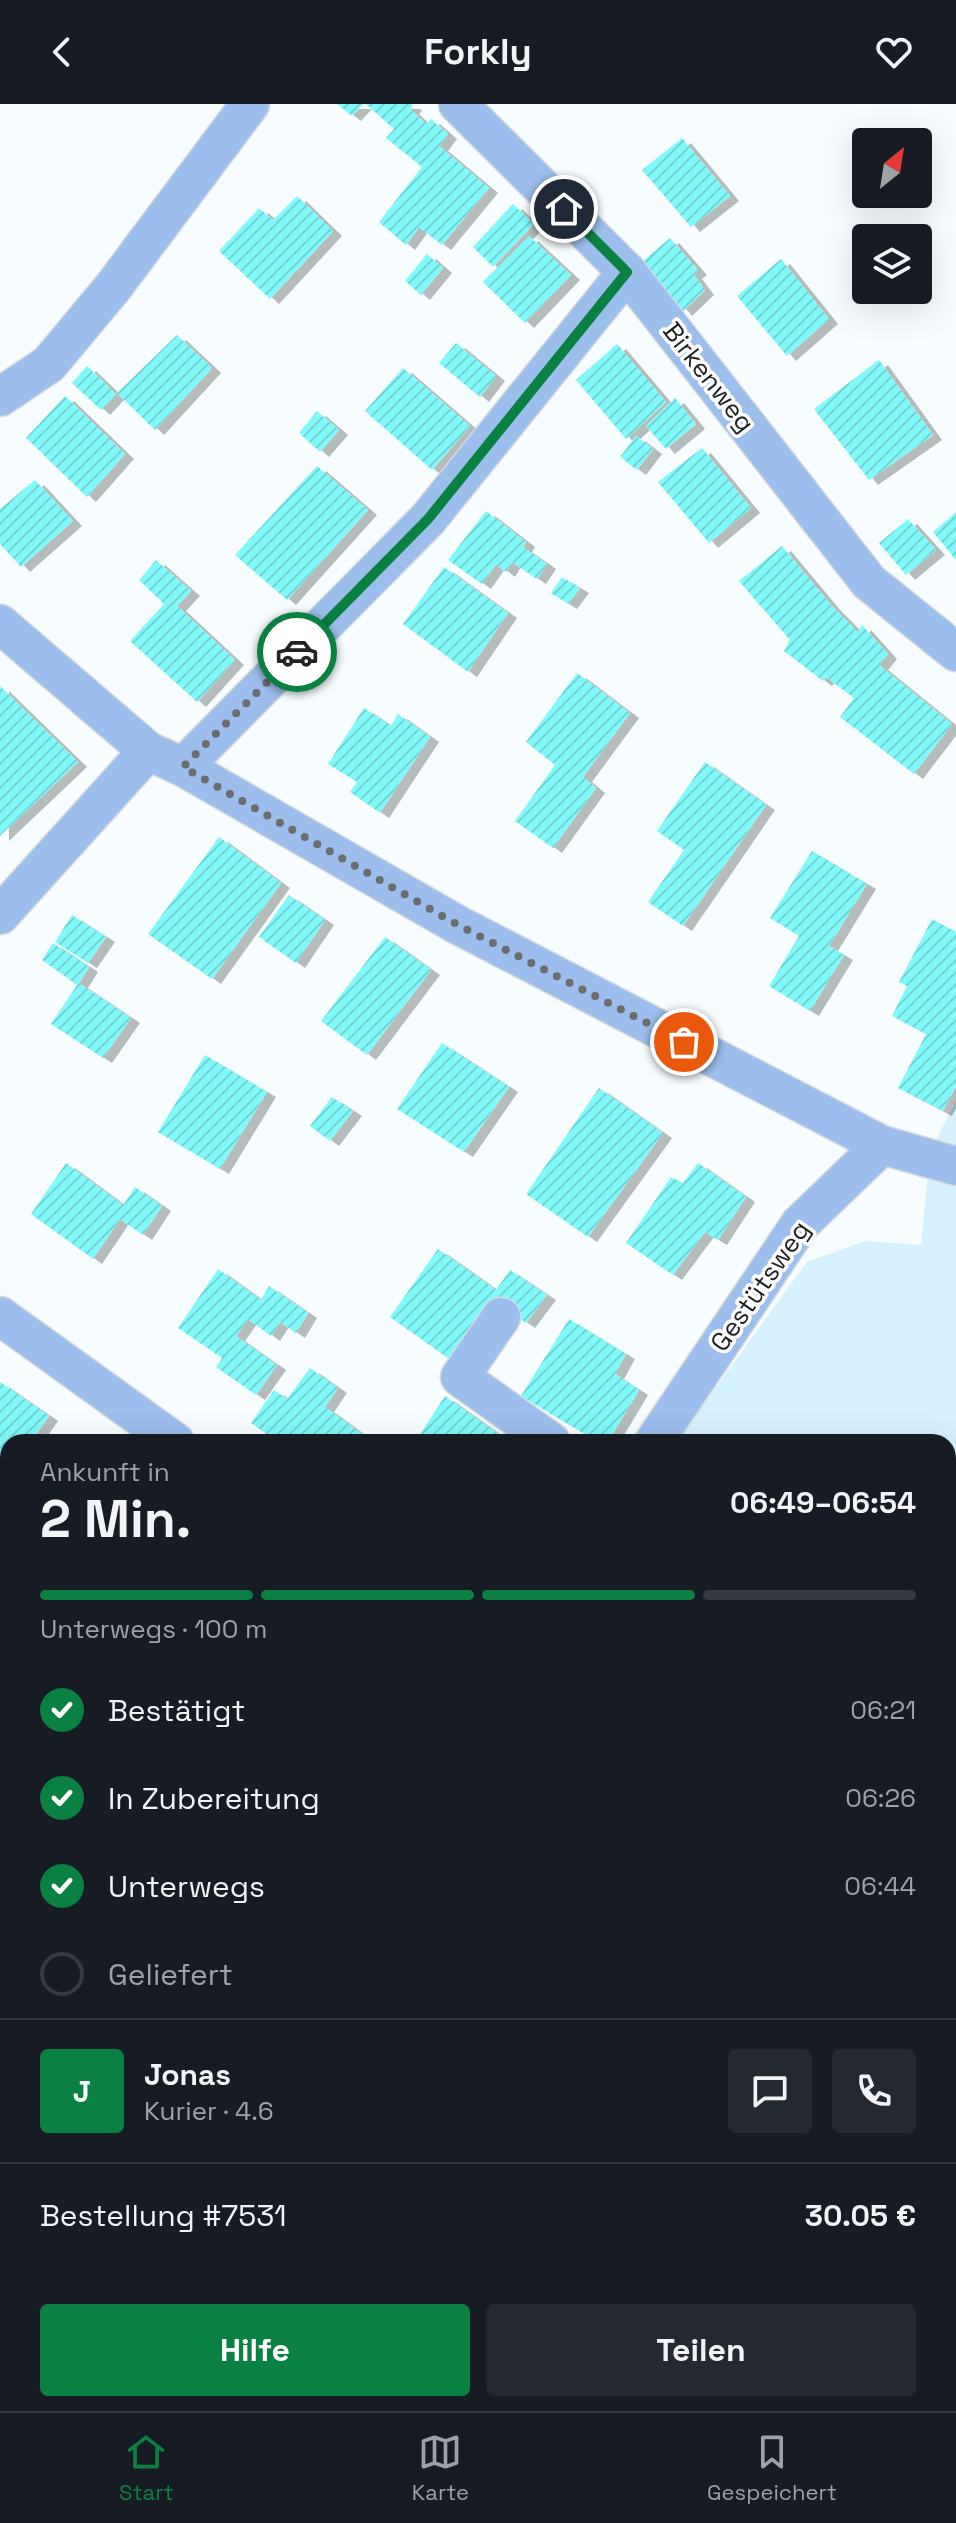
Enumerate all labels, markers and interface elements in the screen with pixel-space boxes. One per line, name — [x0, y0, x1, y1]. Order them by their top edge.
text: Forkly — [424, 29, 532, 75]
icon: back — [40, 30, 84, 74]
icon: heart — [872, 30, 916, 74]
north arrow — [852, 128, 932, 208]
map controls — [852, 128, 932, 304]
pin — [530, 175, 598, 243]
icon: home — [542, 187, 586, 231]
button: layers — [852, 224, 932, 304]
street label: Birkenweg — [655, 315, 763, 439]
courier — [257, 612, 337, 692]
icon: car — [275, 630, 319, 674]
pin — [650, 1008, 718, 1076]
icon: bag — [662, 1020, 706, 1064]
street label: Gestütsweg — [703, 1214, 817, 1358]
text: Ankunft in — [40, 1455, 170, 1489]
text: 06:49–06:54 — [730, 1483, 916, 1522]
text: 2 Min. — [40, 1486, 191, 1552]
text: Unterwegs · 100 m — [40, 1612, 267, 1646]
icon: check — [40, 1688, 84, 1732]
text: Bestätigt — [108, 1691, 245, 1730]
text: 06:21 — [850, 1693, 916, 1727]
icon: check — [40, 1776, 84, 1820]
text: In Zubereitung — [108, 1779, 320, 1818]
text: 06:26 — [845, 1781, 916, 1815]
icon: check — [40, 1864, 84, 1908]
text: Unterwegs — [108, 1867, 265, 1906]
text: 06:44 — [844, 1869, 916, 1903]
text: Geliefert — [108, 1955, 233, 1994]
button: chat — [728, 2049, 812, 2133]
button: phone — [832, 2049, 916, 2133]
text: Jonas — [144, 2055, 231, 2094]
text: J — [73, 2072, 91, 2111]
text: Kurier · 4.6 — [144, 2094, 274, 2128]
text: Bestellung #7531 — [40, 2196, 286, 2235]
text: 30.05 € — [805, 2196, 916, 2235]
button: Hilfe — [40, 2304, 470, 2396]
button: Teilen — [486, 2304, 916, 2396]
tab: Start — [119, 2430, 174, 2506]
tab: Karte — [412, 2430, 469, 2506]
tab: Gespeichert — [707, 2430, 837, 2506]

